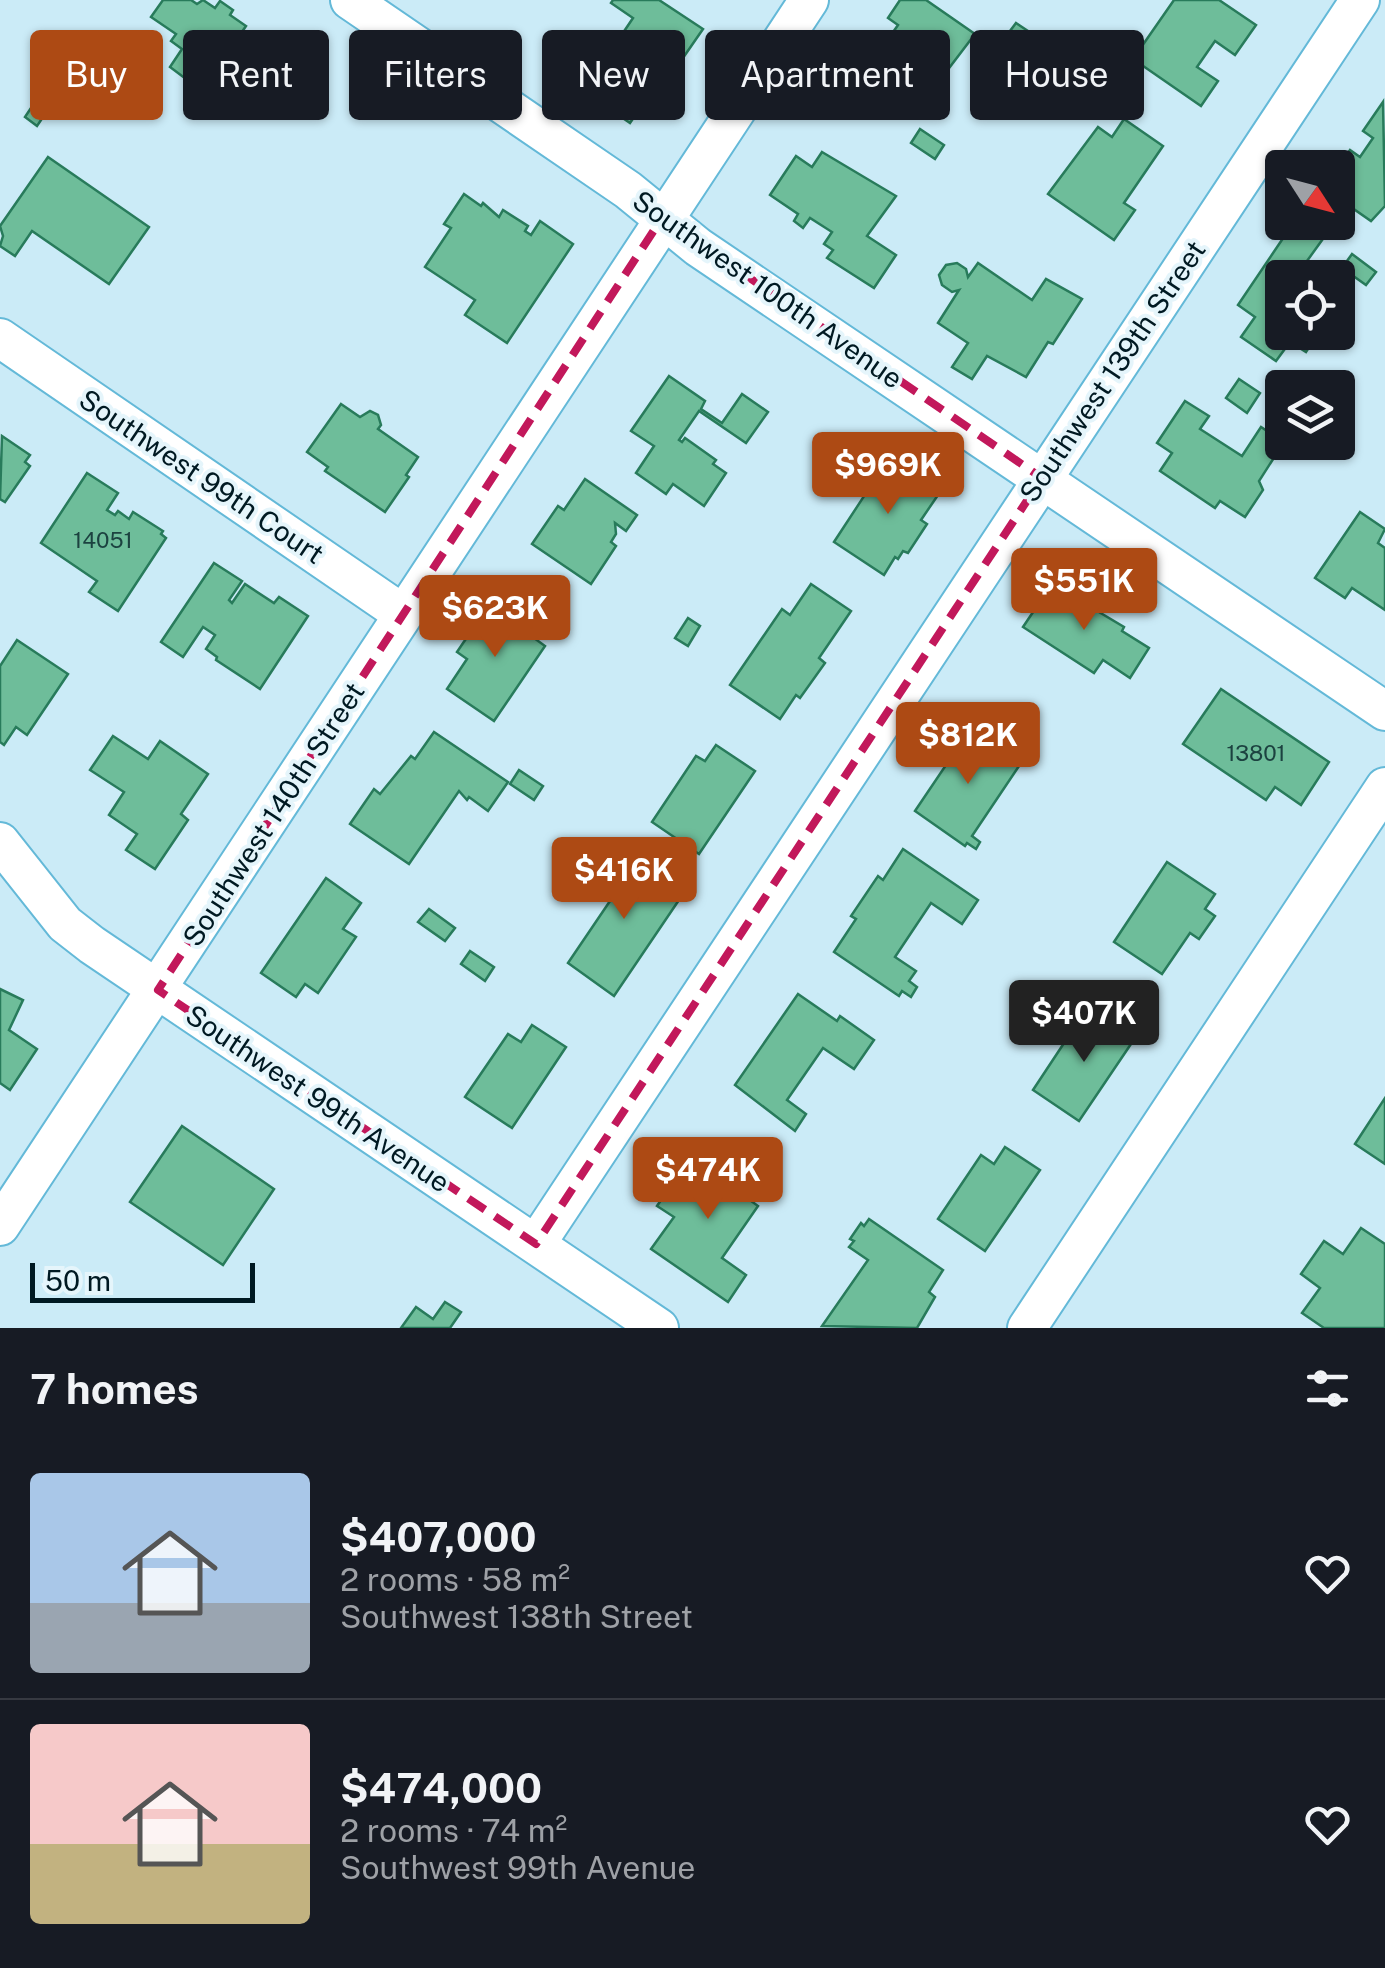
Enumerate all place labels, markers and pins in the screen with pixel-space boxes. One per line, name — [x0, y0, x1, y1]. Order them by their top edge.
pin: $969K — [818, 432, 958, 517]
pin: $551K — [1014, 548, 1154, 633]
pin: $623K — [425, 575, 565, 660]
pin: $812K — [898, 702, 1038, 787]
pin: $416K — [554, 837, 694, 922]
pin: $407K — [1014, 980, 1154, 1065]
pin: $474K — [638, 1137, 778, 1222]

